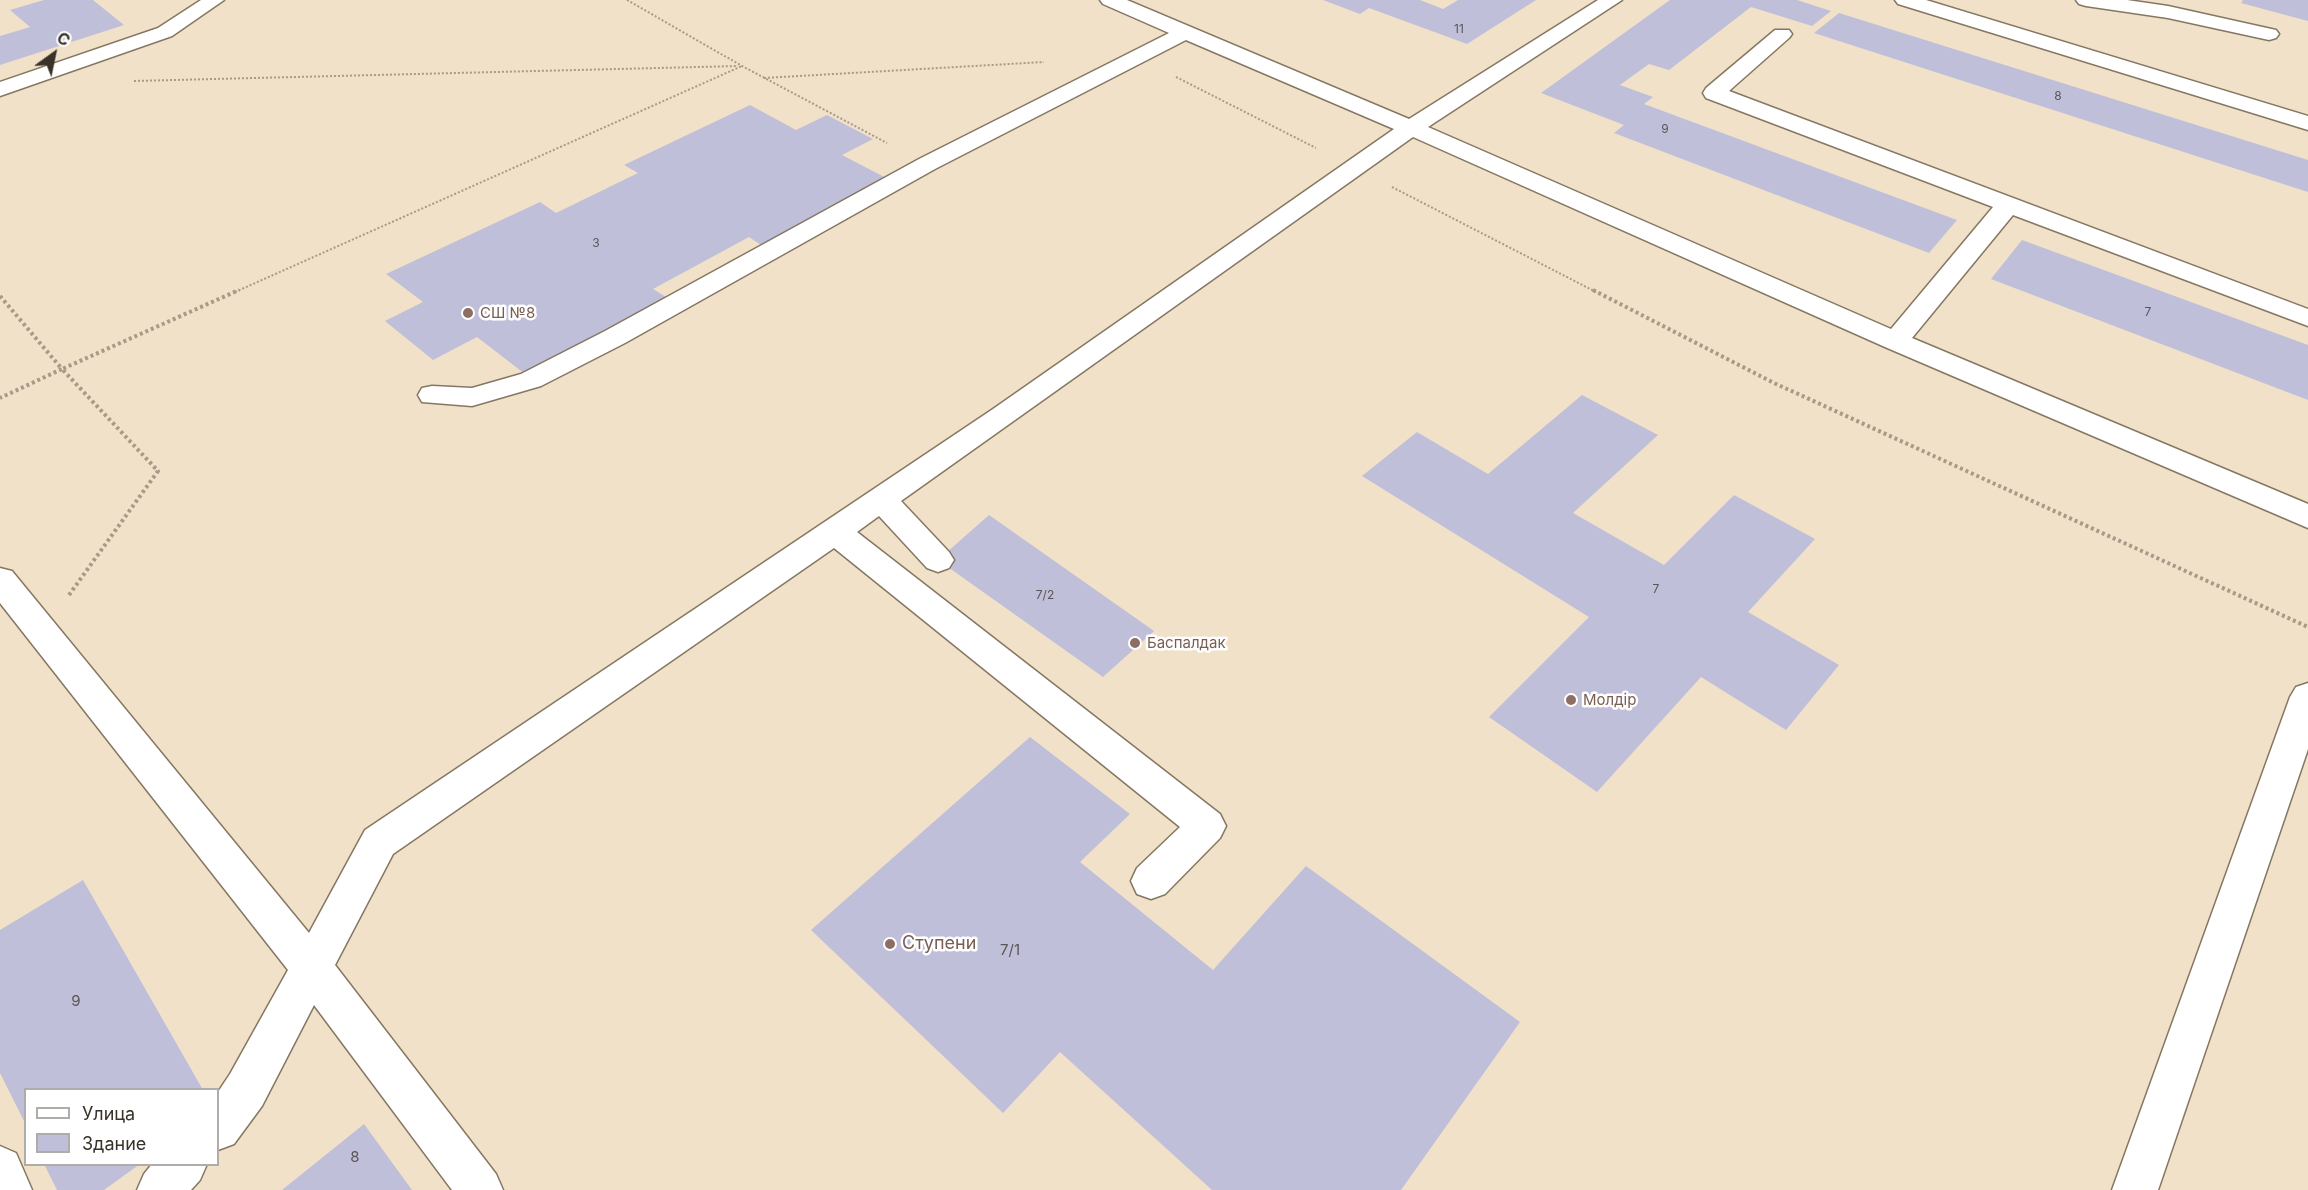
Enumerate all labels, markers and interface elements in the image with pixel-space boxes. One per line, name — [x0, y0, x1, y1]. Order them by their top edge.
house number: 11 — [1454, 22, 1464, 36]
north arrow — [24, 24, 84, 84]
text: С — [53, 27, 74, 51]
house number: 8 — [2054, 89, 2062, 103]
house number: 9 — [1661, 122, 1669, 136]
house number: 3 — [592, 236, 600, 250]
place label: СШ №8 — [480, 304, 535, 322]
house number: 7 — [2145, 305, 2151, 319]
marker: СШ №8 — [461, 306, 475, 320]
house number: 7 — [1653, 582, 1659, 596]
house number: 7/2 — [1036, 588, 1054, 602]
place label: Баспалдак — [1147, 634, 1226, 652]
marker: Баспалдак — [1128, 636, 1142, 650]
place label: Молдiр — [1583, 691, 1636, 709]
marker: Молдiр — [1564, 693, 1578, 707]
place label: Ступени — [902, 933, 976, 955]
marker: Ступени — [883, 937, 897, 951]
house number: 7/1 — [1000, 941, 1020, 959]
house number: 9 — [71, 992, 81, 1010]
legend — [24, 1088, 219, 1166]
text: Улица — [82, 1103, 135, 1124]
text: Здание — [82, 1133, 146, 1154]
house number: 8 — [350, 1148, 360, 1166]

